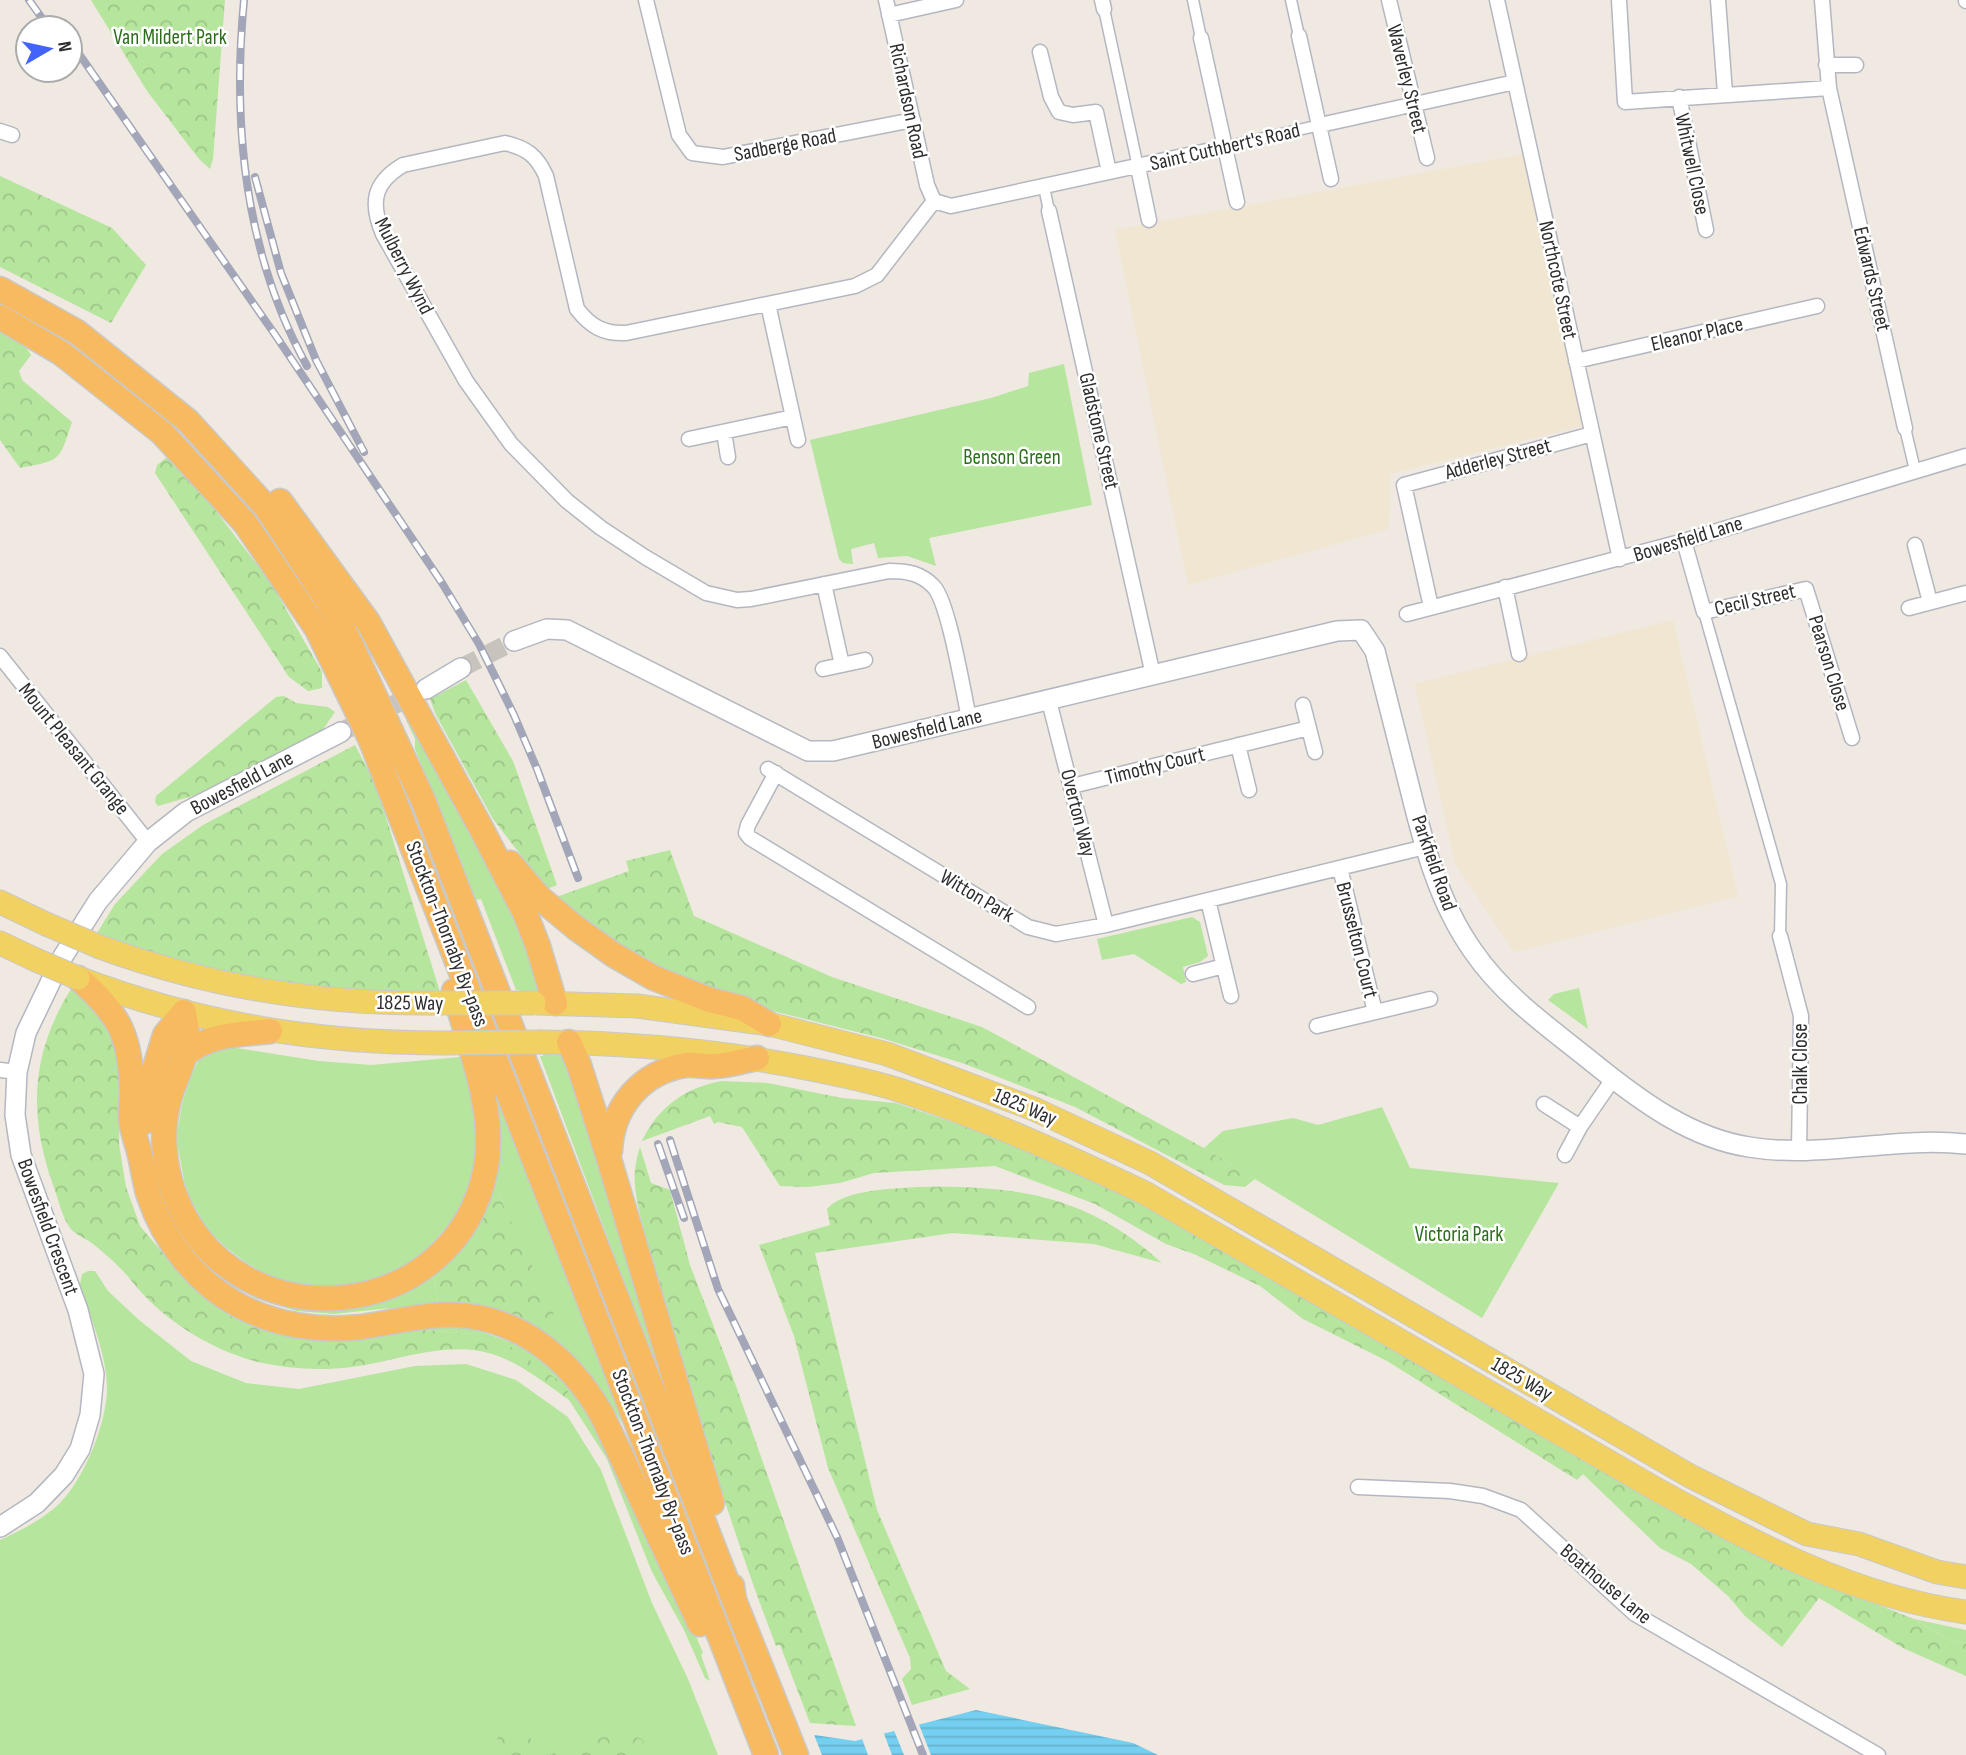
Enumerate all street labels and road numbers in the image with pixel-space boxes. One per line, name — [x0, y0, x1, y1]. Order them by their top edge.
street label: Waverley Street — [1381, 22, 1433, 136]
street label: Richardson Road — [884, 41, 932, 161]
street label: Whitwell Close — [1669, 111, 1715, 217]
street label: Saint Cuthbert's Road — [1148, 118, 1302, 176]
street label: Sadberge Road — [732, 123, 838, 167]
street label: Mulberry Wynd — [369, 213, 439, 319]
street label: Northcote Street — [1533, 218, 1583, 342]
street label: Edwards Street — [1848, 224, 1896, 334]
street label: Eleanor Place — [1649, 311, 1745, 357]
street label: Gladstone Street — [1073, 370, 1125, 492]
street label: Adderley Street — [1441, 433, 1554, 485]
street label: Bowesfield Lane — [1631, 511, 1745, 567]
street label: Cecil Street — [1712, 579, 1798, 621]
street label: Pearson Close — [1803, 612, 1855, 714]
street label: Mount Pleasant Grange — [13, 678, 135, 820]
street label: Bowesfield Lane — [869, 703, 985, 755]
street label: Timothy Court — [1103, 742, 1207, 790]
street label: Bowesfield Lane — [186, 746, 298, 820]
street label: Overton Way — [1055, 767, 1101, 859]
street label: Parkfield Road — [1406, 812, 1462, 914]
street label: Stockton-Thornaby By-pass — [400, 838, 494, 1030]
street label: Witton Park — [935, 864, 1019, 928]
street label: Brusselton Court — [1331, 879, 1383, 1001]
street label: 1825 Way — [377, 990, 443, 1016]
street label: Chalk Close — [1788, 1023, 1813, 1105]
street label: 1825 Way — [990, 1083, 1060, 1131]
street label: Bowesfield Crescent — [12, 1155, 84, 1299]
street label: 1825 Way — [1487, 1352, 1557, 1406]
street label: Stockton-Thornaby By-pass — [606, 1366, 700, 1558]
street label: Boathouse Lane — [1555, 1539, 1657, 1629]

